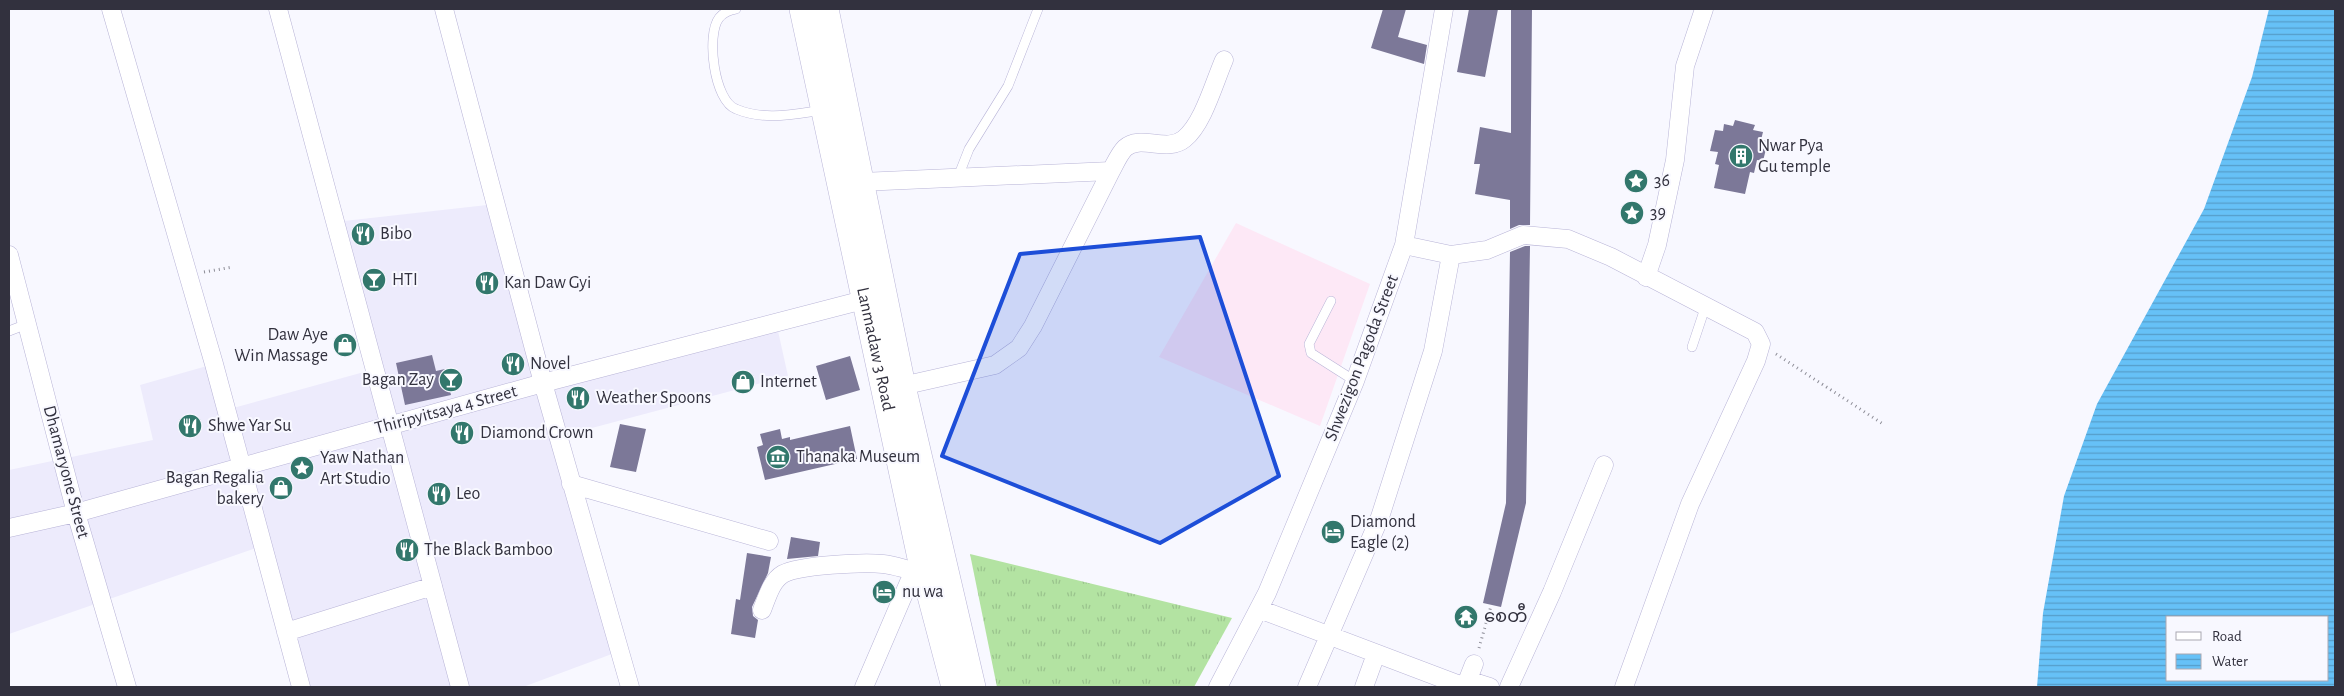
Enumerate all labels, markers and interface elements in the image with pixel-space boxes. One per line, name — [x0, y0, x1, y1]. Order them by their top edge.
place label: Nwar Pya Gu temple — [1758, 137, 1831, 176]
building icon: Nwar Pya Gu temple — [1728, 143, 1754, 169]
place icon: 36 — [1623, 168, 1649, 194]
place label: 36 — [1654, 172, 1670, 190]
place icon: 39 — [1619, 200, 1645, 226]
place label: 39 — [1650, 204, 1666, 222]
restaurant icon: Bibo — [350, 221, 376, 247]
place label: Bibo — [380, 225, 412, 243]
bar icon: HTI — [361, 267, 387, 293]
restaurant icon: Kan Daw Gyi — [474, 270, 500, 296]
place label: HTI — [392, 271, 418, 289]
street label: Shwezigon Pagoda Street — [1322, 272, 1402, 444]
place label: Kan Daw Gyi — [504, 274, 591, 292]
street label: Lanmadaw 3 Road — [853, 286, 897, 413]
place label: Daw Aye Win Massage — [234, 326, 328, 365]
shop icon: Daw Aye Win Massage — [332, 332, 358, 358]
restaurant icon: Novel — [500, 351, 526, 377]
place label: Novel — [530, 355, 571, 373]
bar icon: Bagan Zay — [438, 367, 464, 393]
shop icon: Internet — [730, 369, 756, 395]
place label: Bagan Zay — [362, 371, 434, 389]
place label: Internet — [760, 373, 817, 391]
street label: Thiripyitsaya 4 Street — [373, 382, 519, 438]
restaurant icon: Weather Spoons — [565, 385, 591, 411]
place label: Weather Spoons — [596, 389, 711, 407]
street label: Dhamaryone Street — [40, 404, 92, 541]
restaurant icon: Shwe Yar Su — [177, 413, 203, 439]
place label: Shwe Yar Su — [208, 417, 291, 435]
restaurant icon: Diamond Crown — [449, 420, 475, 446]
place label: Diamond Crown — [480, 424, 594, 442]
museum icon: Thanaka Museum — [765, 444, 791, 470]
place label: Thanaka Museum — [796, 448, 920, 466]
place label: Yaw Nathan Art Studio — [320, 449, 404, 488]
place icon: Yaw Nathan Art Studio — [289, 455, 315, 481]
place label: Bagan Regalia bakery — [166, 469, 264, 508]
shop icon: Bagan Regalia bakery — [268, 475, 294, 501]
restaurant icon: Leo — [426, 481, 452, 507]
place label: Leo — [456, 485, 481, 503]
place label: Diamond Eagle (2) — [1350, 513, 1416, 552]
hotel icon: Diamond Eagle (2) — [1320, 519, 1346, 545]
restaurant icon: The Black Bamboo — [394, 537, 420, 563]
place label: The Black Bamboo — [424, 541, 553, 559]
hotel icon: nu wa — [871, 579, 897, 605]
place label: nu wa — [902, 583, 944, 601]
place label: စေတီ — [1484, 602, 1528, 626]
temple icon: စေတီ — [1453, 604, 1479, 630]
legend — [2166, 616, 2329, 681]
text: Road — [2212, 629, 2242, 644]
text: Water — [2212, 654, 2248, 669]

